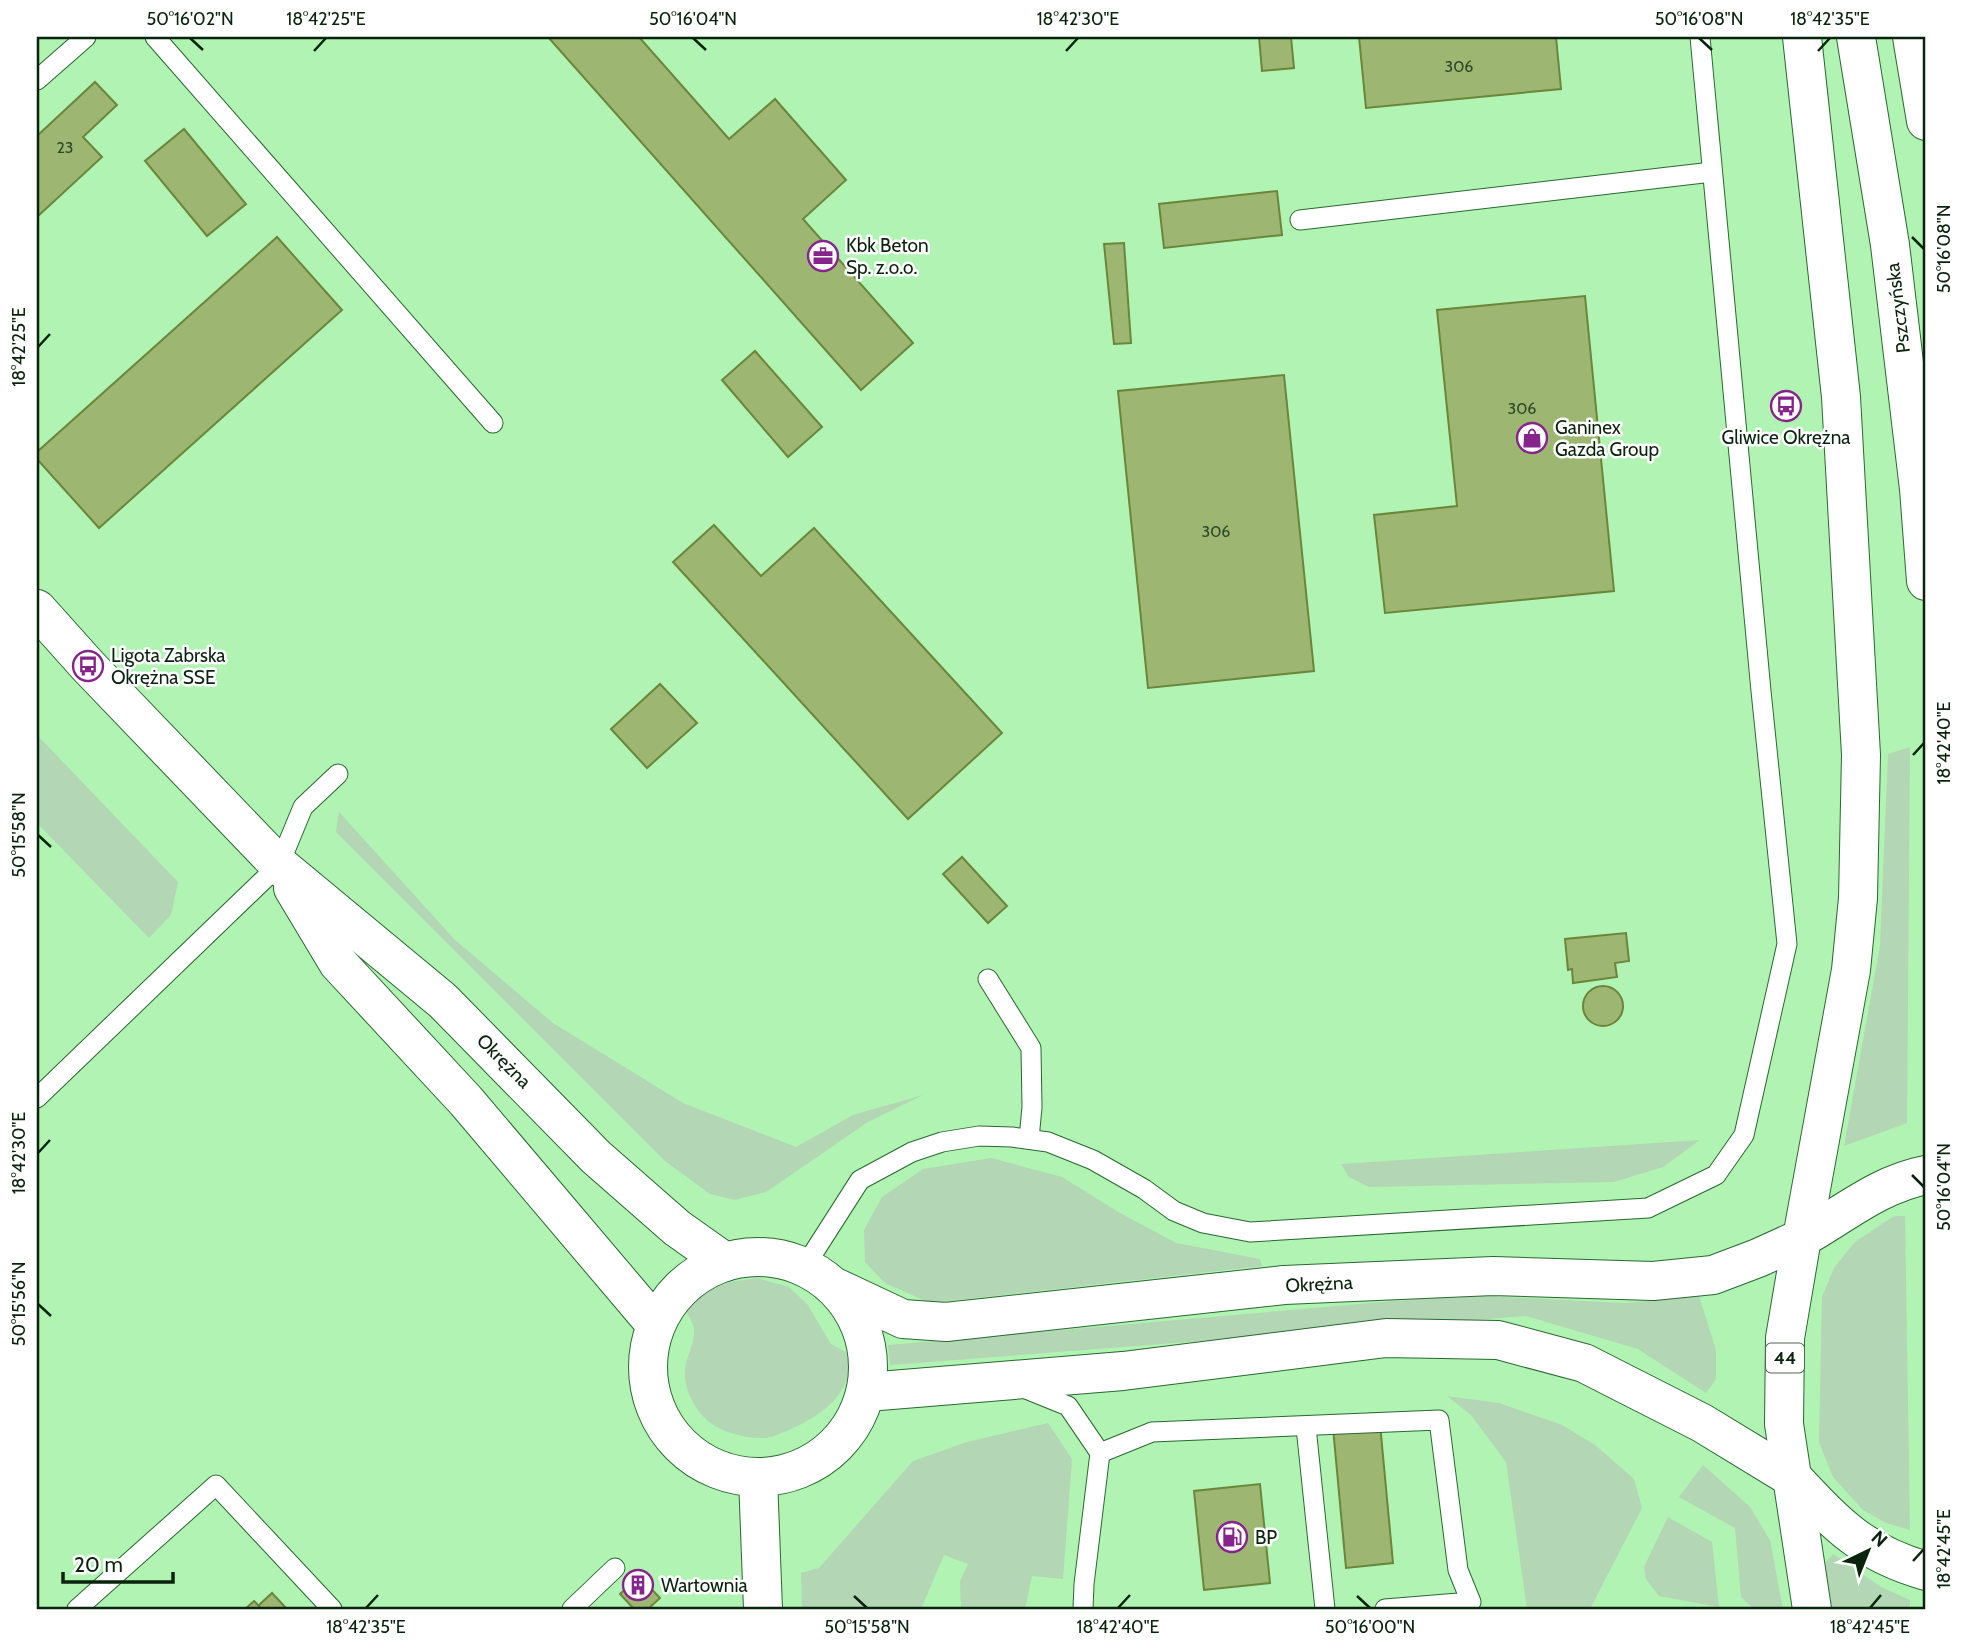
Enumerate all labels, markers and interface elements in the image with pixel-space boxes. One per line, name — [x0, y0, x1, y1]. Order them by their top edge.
text: 50°16'02"N — [146, 8, 234, 30]
text: 18°42'25"E — [286, 8, 366, 30]
text: 50°16'04"N — [649, 8, 737, 30]
text: 18°42'30"E — [1037, 8, 1119, 30]
text: 50°16'08"N — [1655, 8, 1743, 30]
text: 18°42'35"E — [1790, 8, 1870, 30]
house number: 306 — [1445, 57, 1473, 76]
house number: 23 — [56, 138, 74, 157]
text: 50°16'08"N — [1933, 205, 1955, 293]
place label: Kbk Beton Sp. z.o.o. — [846, 234, 929, 279]
office icon: Kbk Beton Sp. z.o.o. — [806, 239, 840, 273]
street label: Pszczyńska — [1881, 262, 1915, 354]
text: 18°42'25"E — [8, 307, 30, 387]
bus stop icon: Gliwice Okrężna — [1769, 389, 1803, 423]
house number: 306 — [1508, 399, 1536, 418]
place label: Ganinex Gazda Group — [1555, 416, 1659, 461]
shop icon: Ganinex Gazda Group — [1515, 421, 1549, 455]
place label: Gliwice Okrężna — [1722, 426, 1850, 449]
house number: 306 — [1202, 522, 1230, 541]
place label: Ligota Zabrska Okrężna SSE — [111, 644, 225, 689]
bus stop icon: Ligota Zabrska Okrężna SSE — [71, 649, 105, 683]
text: 18°42'40"E — [1933, 702, 1955, 784]
text: 50°15'58"N — [8, 792, 30, 878]
street label: Okrężna — [472, 1029, 536, 1093]
text: 18°42'30"E — [8, 1112, 30, 1194]
text: 50°16'04"N — [1933, 1143, 1955, 1231]
text: 50°15'56"N — [8, 1262, 30, 1346]
street label: Okrężna — [1285, 1271, 1353, 1297]
road number: 44 — [1766, 1344, 1804, 1372]
text: 18°42'45"E — [1933, 1509, 1955, 1589]
north arrow — [1834, 1516, 1904, 1586]
fuel station icon: BP — [1215, 1520, 1249, 1554]
place label: BP — [1255, 1526, 1277, 1549]
text: N — [1866, 1526, 1892, 1552]
scale bar — [63, 1541, 173, 1585]
text: 20 m — [74, 1552, 123, 1577]
building icon: Wartownia — [621, 1568, 655, 1602]
place label: Wartownia — [661, 1574, 748, 1597]
text: 18°42'35"E — [326, 1616, 406, 1638]
text: 50°15'58"N — [824, 1616, 910, 1638]
text: 18°42'40"E — [1077, 1616, 1159, 1638]
text: 50°16'00"N — [1325, 1616, 1415, 1638]
text: 18°42'45"E — [1830, 1616, 1910, 1638]

